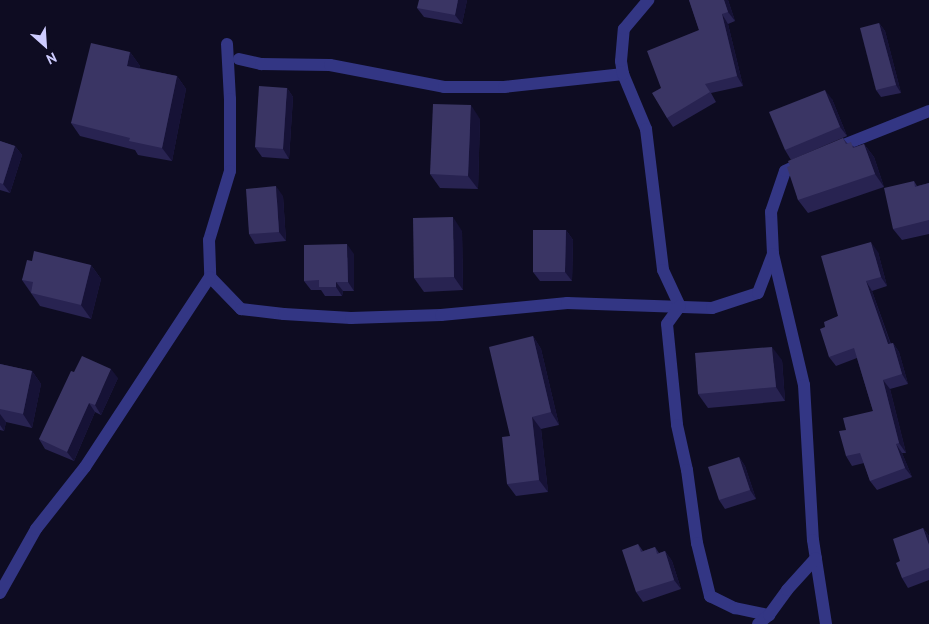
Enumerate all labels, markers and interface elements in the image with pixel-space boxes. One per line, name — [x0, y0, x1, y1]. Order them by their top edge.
north arrow — [20, 20, 70, 70]
text: N — [44, 48, 60, 69]

